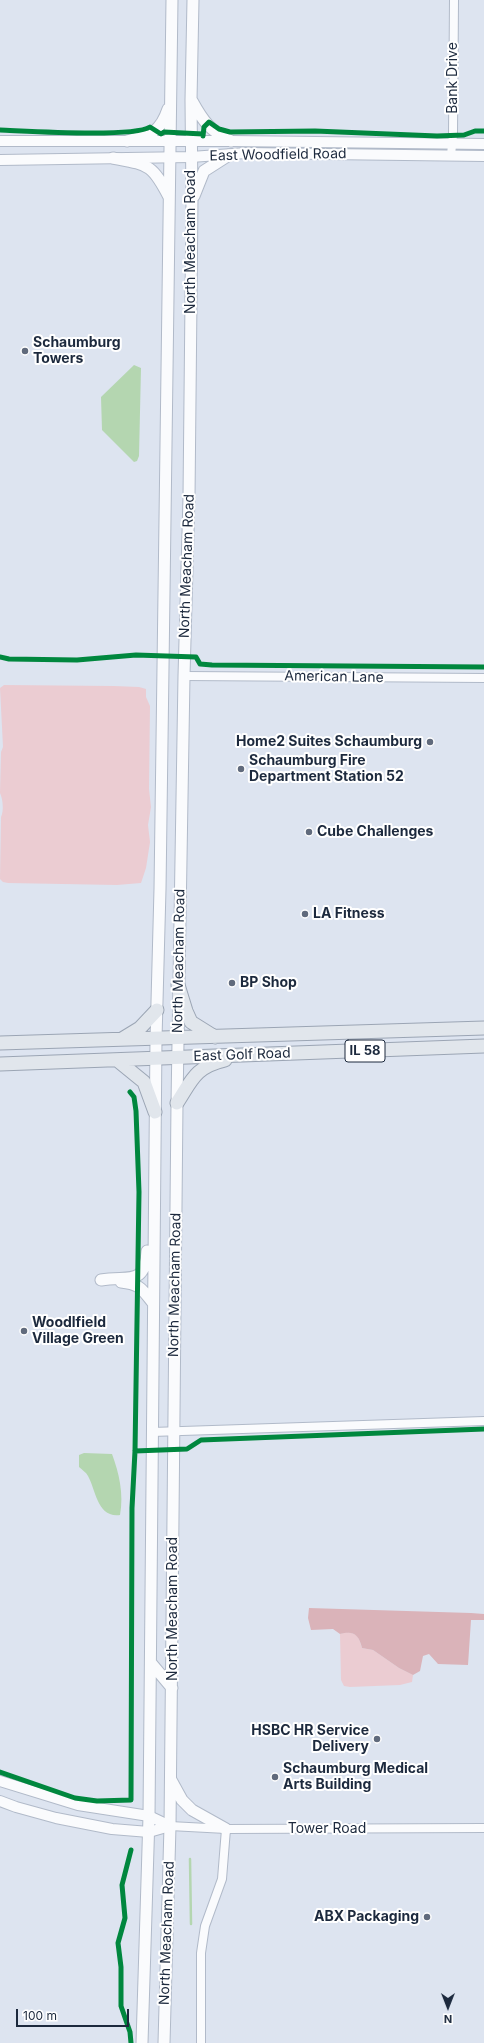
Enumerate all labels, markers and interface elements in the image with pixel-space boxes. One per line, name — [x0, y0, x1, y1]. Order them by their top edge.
street label: Bank Drive — [445, 42, 461, 114]
street label: East Woodfield Road — [209, 145, 347, 165]
street label: North Meacham Road — [183, 170, 199, 314]
place label: Schaumburg Towers — [33, 335, 120, 368]
marker: Schaumburg Towers — [20, 346, 30, 356]
street label: North Meacham Road — [176, 494, 198, 638]
street label: American Lane — [284, 668, 384, 686]
place label: Home2 Suites Schaumburg — [236, 734, 422, 750]
marker: Home2 Suites Schaumburg — [425, 737, 435, 747]
place label: Schaumburg Fire Department Station 52 — [249, 753, 404, 786]
marker: Schaumburg Fire Department Station 52 — [236, 764, 246, 774]
place label: Cube Challenges — [317, 824, 433, 840]
marker: Cube Challenges — [304, 827, 314, 837]
street label: North Meacham Road — [169, 889, 189, 1033]
place label: LA Fitness — [313, 906, 385, 922]
marker: LA Fitness — [300, 909, 310, 919]
place label: BP Shop — [240, 975, 297, 991]
marker: BP Shop — [227, 978, 237, 988]
road number: IL 58 — [345, 1040, 385, 1062]
street label: East Golf Road — [193, 1045, 291, 1065]
street label: North Meacham Road — [165, 1213, 185, 1357]
place label: Woodlfield Village Green — [32, 1315, 124, 1348]
marker: Woodlfield Village Green — [19, 1326, 29, 1336]
street label: North Meacham Road — [165, 1537, 181, 1681]
place label: HSBC HR Service Delivery — [251, 1723, 369, 1756]
marker: HSBC HR Service Delivery — [372, 1734, 382, 1744]
place label: Schaumburg Medical Arts Building — [283, 1761, 428, 1794]
marker: Schaumburg Medical Arts Building — [270, 1772, 280, 1782]
street label: Tower Road — [288, 1821, 366, 1837]
street label: North Meacham Road — [156, 1861, 178, 2005]
place label: ABX Packaging — [314, 1909, 419, 1925]
marker: ABX Packaging — [422, 1912, 432, 1922]
north arrow — [428, 1987, 468, 2027]
scale bar — [18, 2001, 131, 2027]
text: 100 m — [23, 2008, 57, 2023]
text: N — [444, 2012, 452, 2026]

